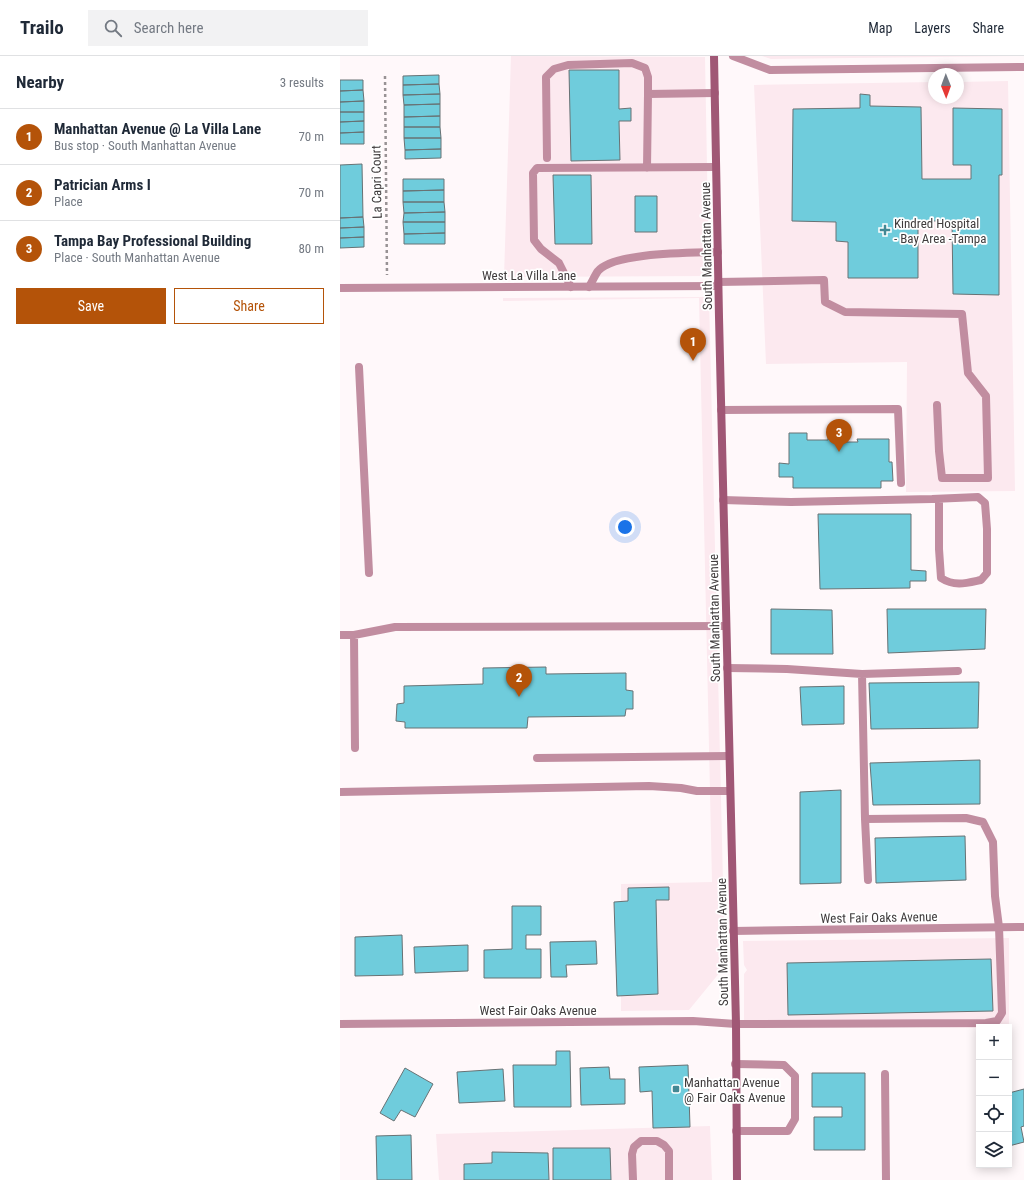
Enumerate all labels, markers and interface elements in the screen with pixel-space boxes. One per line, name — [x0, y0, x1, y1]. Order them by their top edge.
search box — [88, 10, 368, 46]
text: Trailo — [20, 16, 64, 39]
icon: search — [102, 17, 124, 39]
text: Search here — [134, 19, 203, 37]
text: Map — [868, 20, 892, 36]
text: Layers — [914, 20, 951, 36]
text: Share — [973, 20, 1004, 36]
north arrow — [928, 68, 964, 104]
text: Nearby — [16, 72, 64, 92]
text: 3 results — [280, 75, 324, 90]
text: Manhattan Avenue @ La Villa Lane — [54, 120, 261, 138]
text: 1 — [26, 129, 32, 144]
text: 70 m — [298, 129, 324, 144]
text: Bus stop · South Manhattan Avenue — [54, 138, 236, 153]
street label: La Capri Court — [368, 145, 385, 219]
text: Patrician Arms I — [54, 176, 151, 194]
street label: South Manhattan Avenue — [698, 182, 715, 310]
text: 2 — [26, 185, 32, 200]
text: 70 m — [298, 185, 324, 200]
text: Place — [54, 194, 83, 209]
place label: Kindred Hospital - Bay Area -Tampa — [894, 216, 986, 246]
marker: Kindred Hospital - Bay Area -Tampa — [879, 224, 891, 236]
text: Tampa Bay Professional Building — [54, 232, 251, 250]
text: 3 — [26, 241, 32, 256]
text: 80 m — [298, 241, 324, 256]
text: Place · South Manhattan Avenue — [54, 250, 220, 265]
street label: West La Villa Lane — [482, 268, 576, 283]
button: Save — [16, 288, 166, 324]
button: Share — [174, 288, 324, 324]
pin: 1 — [680, 328, 706, 361]
pin: 3 — [826, 419, 852, 452]
your location — [615, 517, 635, 537]
street label: South Manhattan Avenue — [706, 554, 723, 682]
pin: 2 — [506, 664, 532, 697]
street label: South Manhattan Avenue — [714, 878, 731, 1006]
street label: West Fair Oaks Avenue — [820, 909, 938, 926]
street label: West Fair Oaks Avenue — [480, 1003, 597, 1018]
map controls — [976, 1024, 1012, 1168]
button: + — [976, 1024, 1012, 1060]
button: − — [976, 1060, 1012, 1096]
place label: Manhattan Avenue @ Fair Oaks Avenue — [684, 1075, 785, 1105]
marker: Manhattan Avenue @ Fair Oaks Avenue — [671, 1084, 681, 1094]
button: locate — [976, 1096, 1012, 1132]
button: layers — [976, 1132, 1012, 1168]

